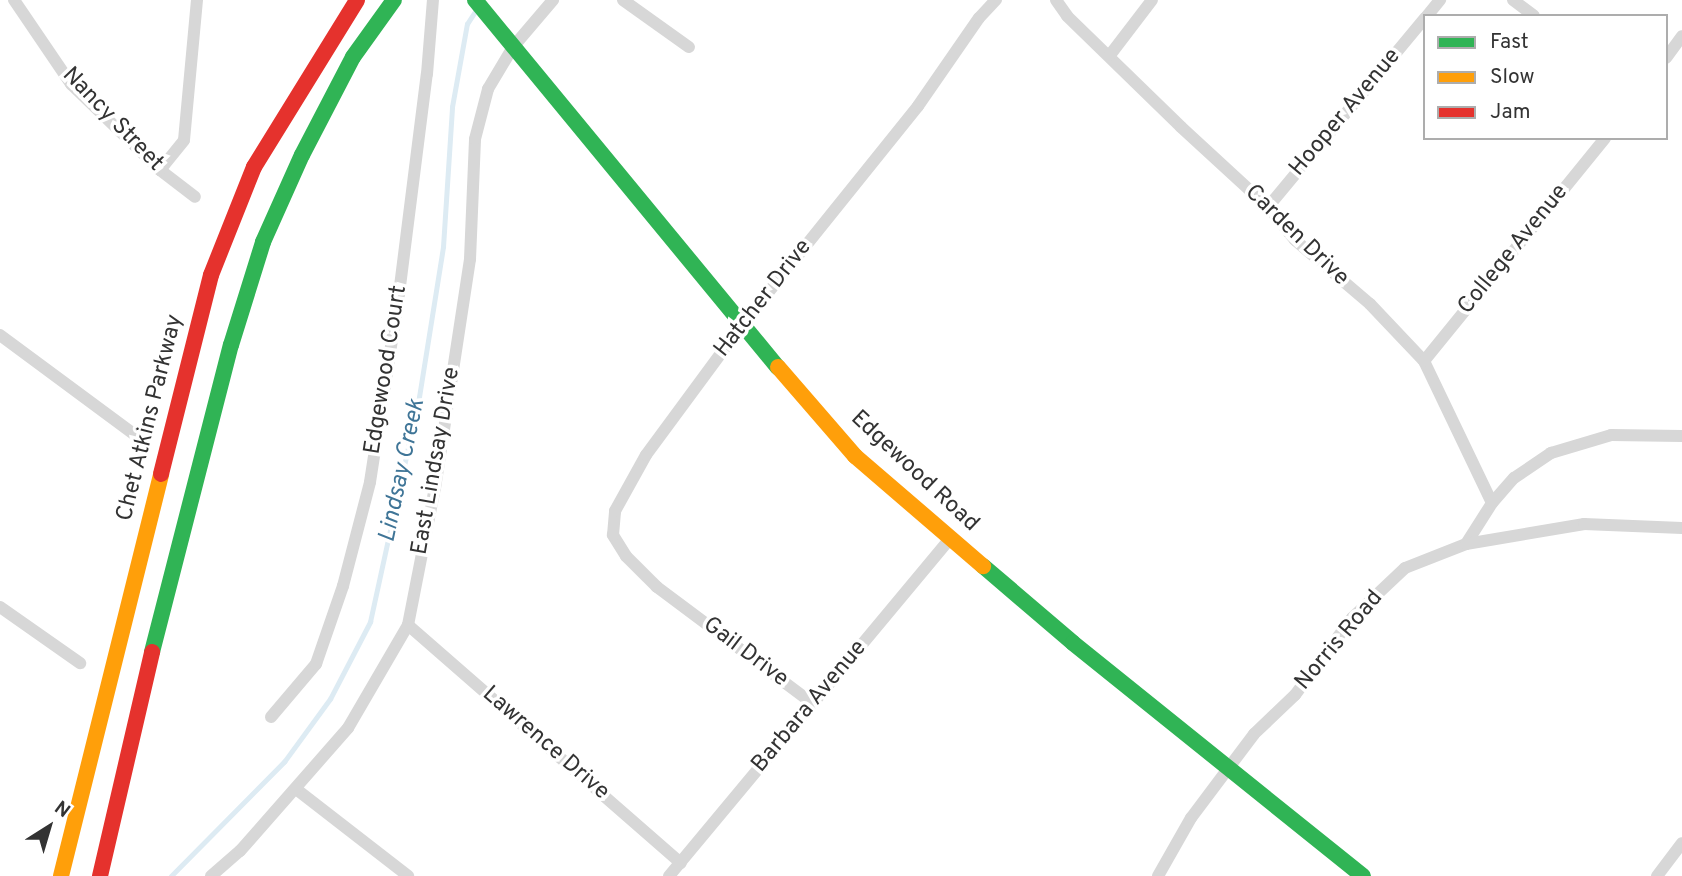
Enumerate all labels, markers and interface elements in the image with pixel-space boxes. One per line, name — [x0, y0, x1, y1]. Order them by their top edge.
legend — [1423, 14, 1668, 140]
text: Fast — [1490, 29, 1529, 56]
street label: Hooper Avenue — [1284, 43, 1408, 183]
street label: Nancy Street — [56, 62, 168, 178]
text: Slow — [1490, 64, 1535, 91]
text: Jam — [1490, 99, 1531, 126]
street label: College Avenue — [1453, 179, 1575, 321]
street label: Carden Drive — [1238, 180, 1354, 292]
street label: Hatcher Drive — [709, 235, 819, 363]
street label: Edgewood Court — [360, 284, 414, 456]
street label: Chet Atkins Parkway — [112, 311, 190, 525]
street label: East Lindsay Drive — [407, 365, 467, 557]
water label: Lindsay Creek — [374, 397, 432, 545]
street label: Edgewood Road — [844, 406, 984, 538]
street label: Norris Road — [1290, 585, 1390, 697]
street label: Gail Drive — [697, 612, 793, 694]
street label: Barbara Avenue — [746, 635, 874, 779]
street label: Lawrence Drive — [476, 681, 614, 807]
north arrow — [14, 792, 84, 862]
text: N — [49, 797, 74, 824]

